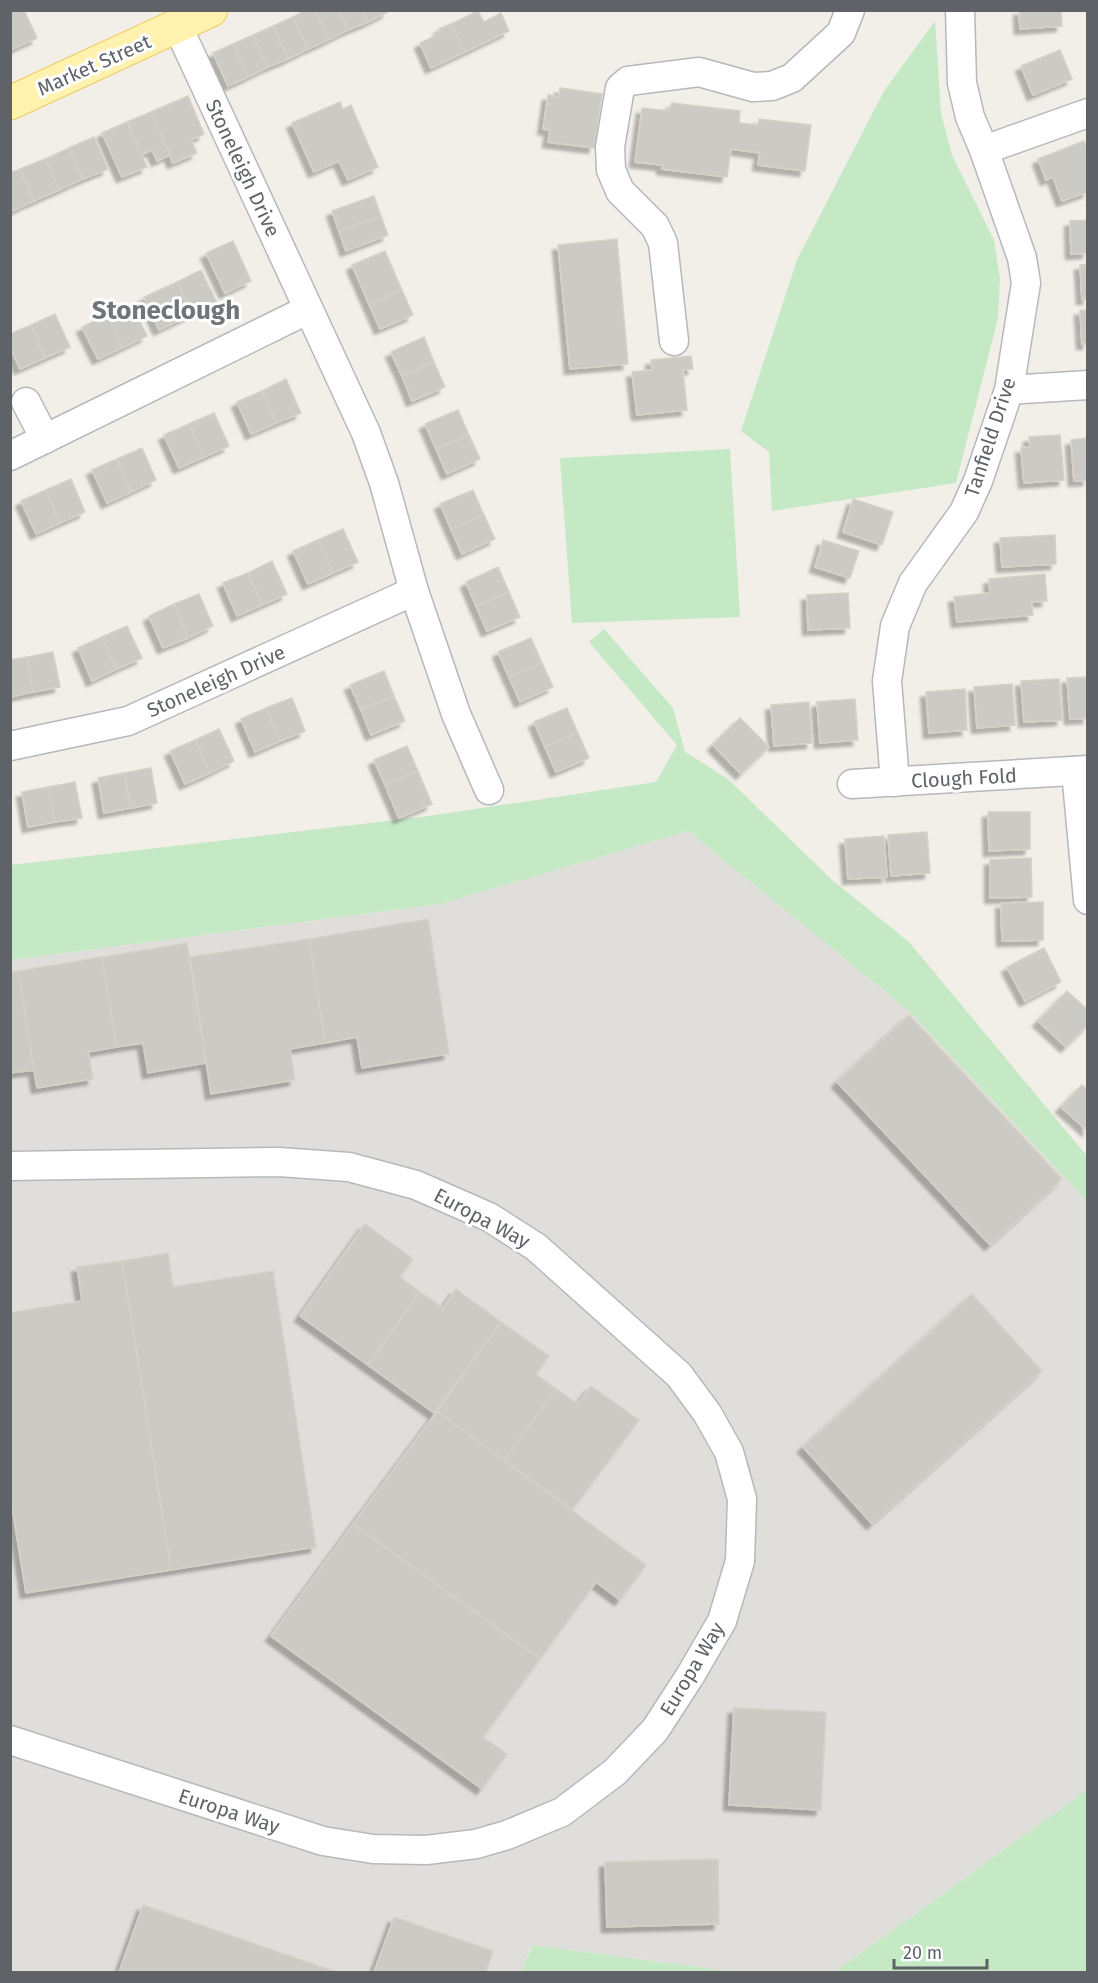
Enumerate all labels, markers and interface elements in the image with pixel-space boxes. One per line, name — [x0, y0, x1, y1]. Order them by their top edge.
street label: Market Street — [33, 29, 155, 101]
street label: Stoneleigh Drive — [201, 96, 285, 240]
district label: Stoneclough — [92, 295, 240, 326]
street label: Tanfield Drive — [959, 374, 1021, 500]
street label: Stoneleigh Drive — [143, 640, 289, 722]
street label: Clough Fold — [910, 763, 1018, 793]
street label: Europa Way — [430, 1183, 534, 1253]
street label: Europa Way — [655, 1618, 729, 1720]
street label: Europa Way — [175, 1783, 283, 1839]
scale bar — [894, 1932, 987, 1970]
text: 20 m — [903, 1942, 942, 1964]

